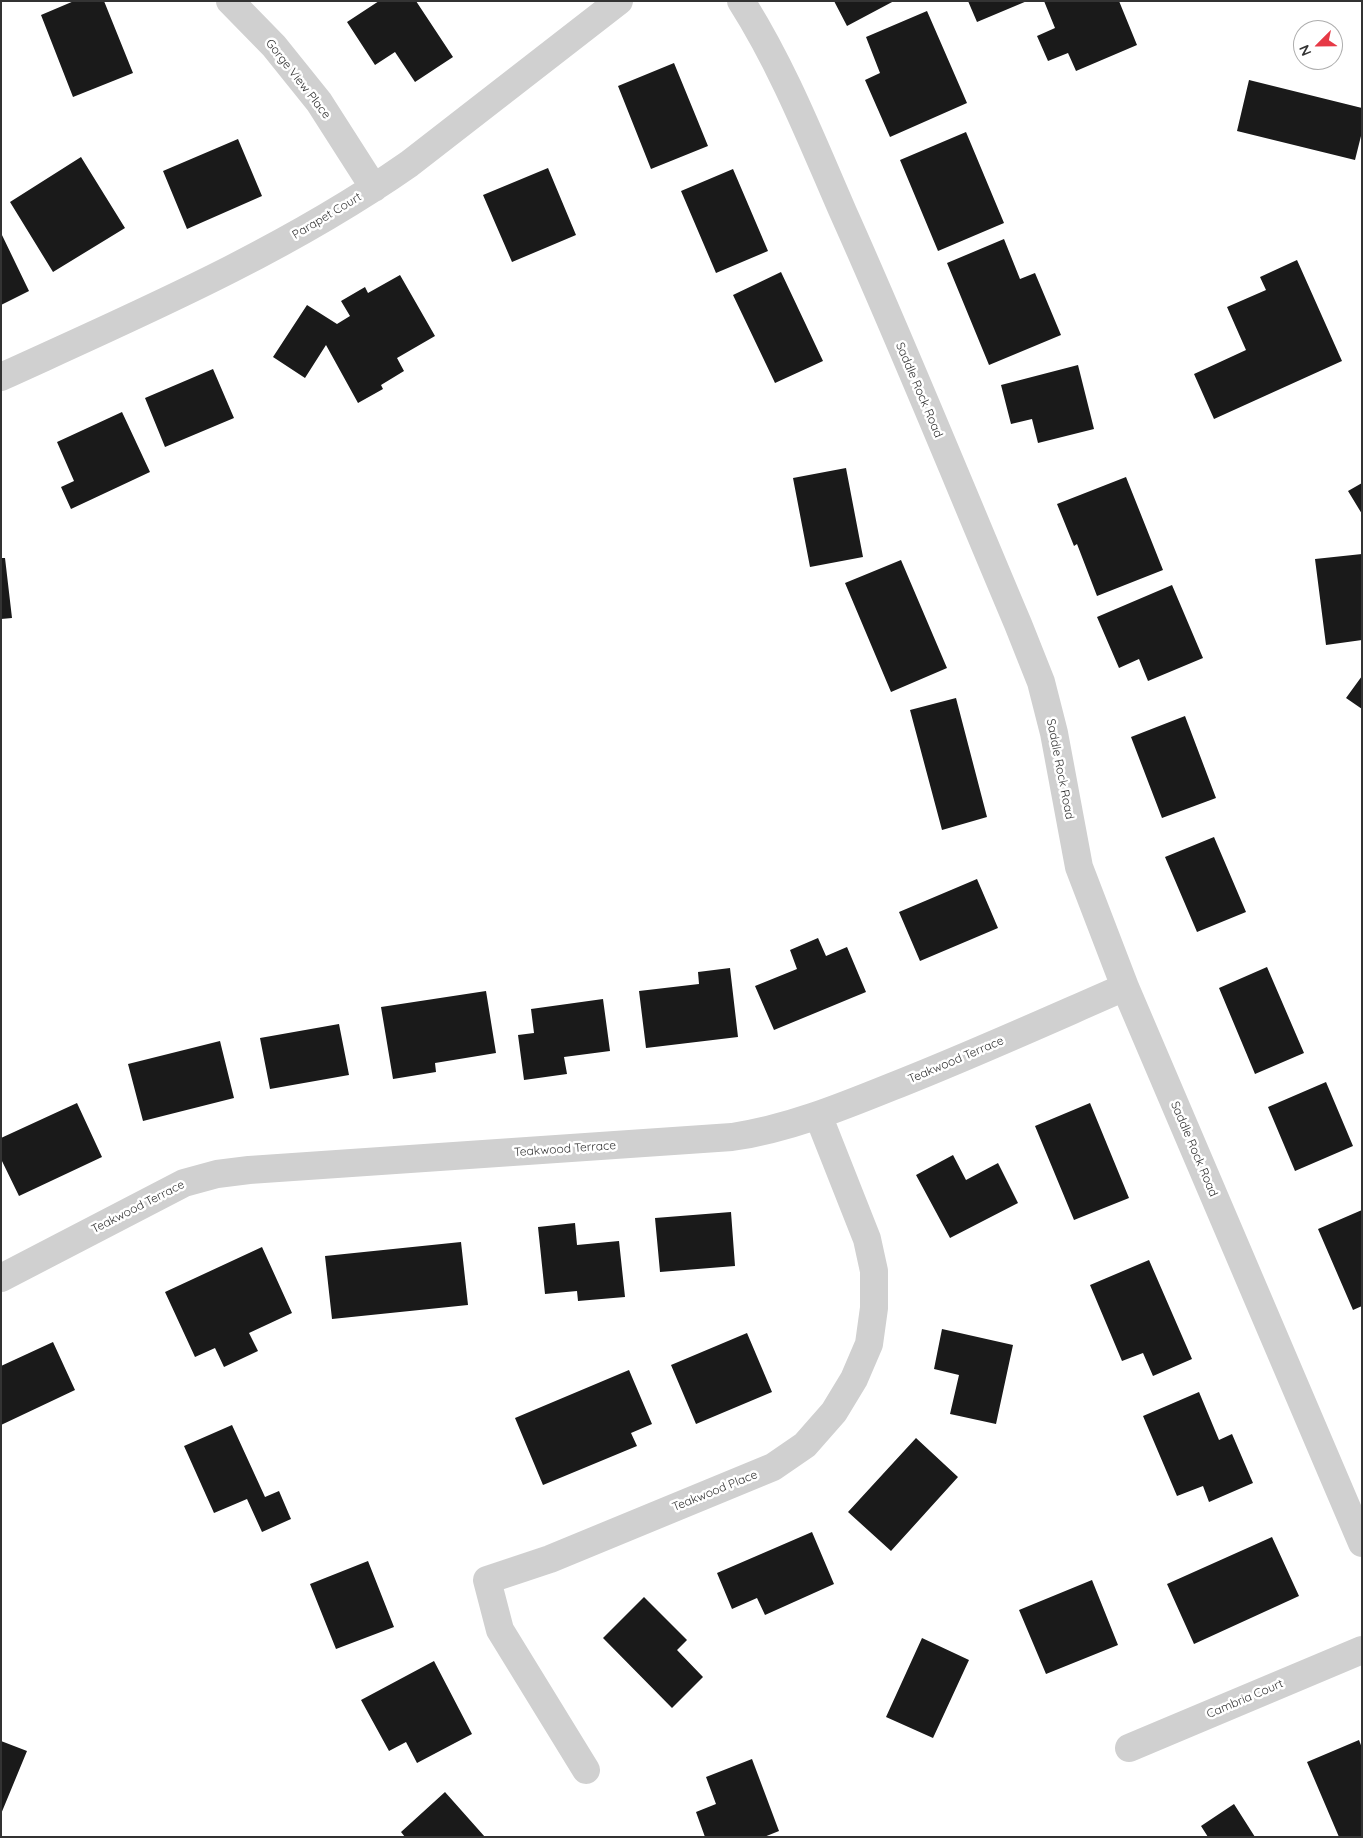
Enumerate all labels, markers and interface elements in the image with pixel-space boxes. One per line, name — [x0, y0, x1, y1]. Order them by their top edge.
north arrow — [1293, 20, 1343, 70]
street label: Gorge View Place — [262, 36, 334, 122]
text: N — [1295, 42, 1315, 59]
street label: Parapet Court — [290, 190, 364, 242]
street label: Saddle Rock Road — [892, 340, 946, 440]
street label: Saddle Rock Road — [1043, 717, 1077, 821]
street label: Teakwood Terrace — [906, 1033, 1006, 1087]
street label: Saddle Rock Road — [1167, 1099, 1221, 1199]
street label: Teakwood Terrace — [513, 1138, 617, 1160]
street label: Teakwood Terrace — [89, 1177, 187, 1237]
street label: Teakwood Place — [670, 1467, 760, 1515]
street label: Cambria Court — [1205, 1676, 1285, 1722]

